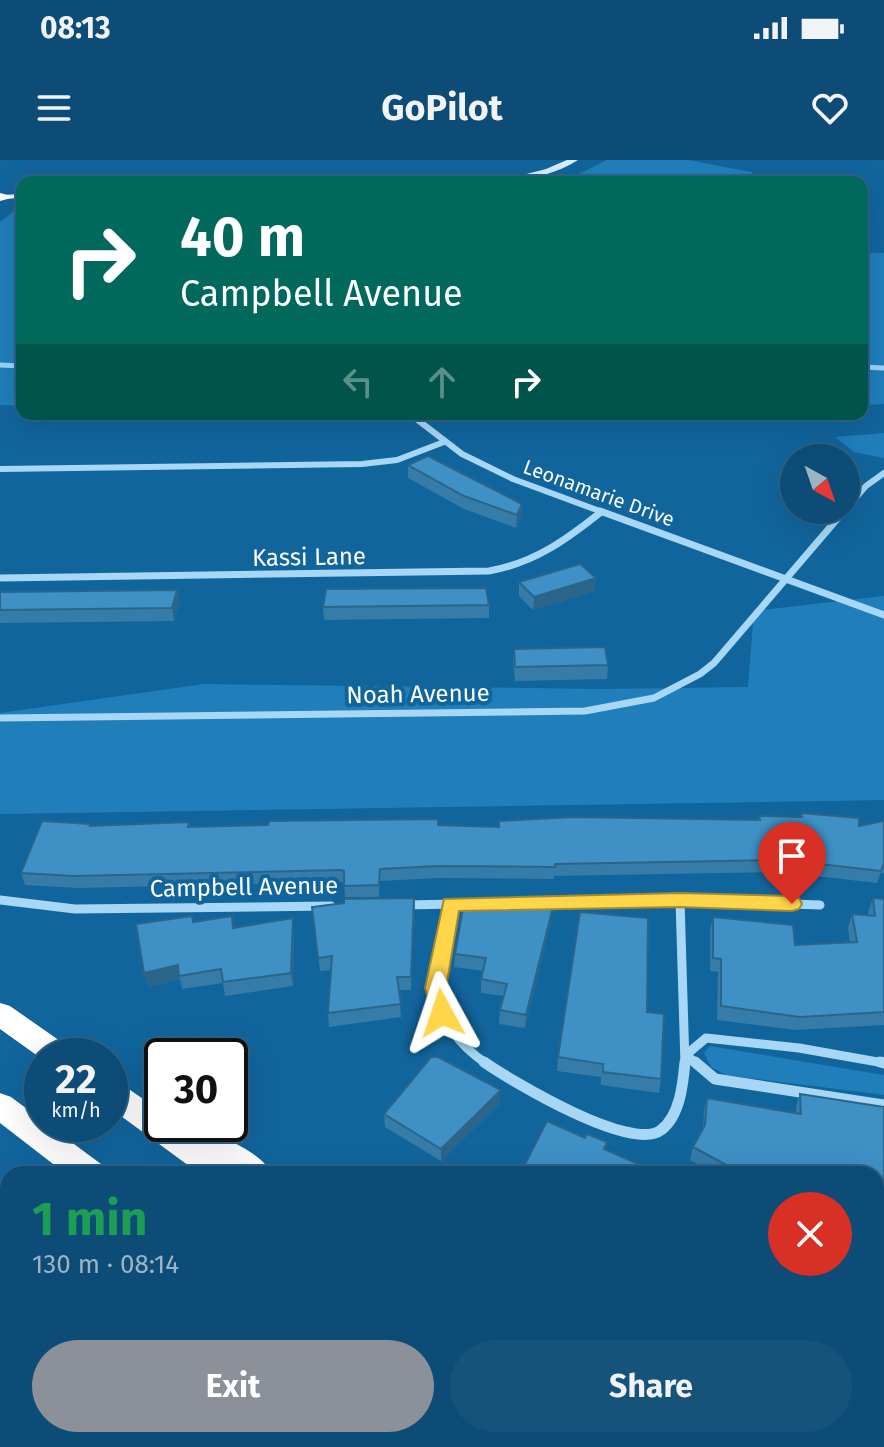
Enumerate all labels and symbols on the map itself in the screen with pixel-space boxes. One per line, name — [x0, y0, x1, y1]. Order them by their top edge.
north arrow — [780, 444, 860, 524]
street label: Leonamarie Drive — [520, 455, 678, 531]
street label: Kassi Lane — [252, 542, 366, 572]
street label: Noah Avenue — [346, 679, 490, 709]
pin — [758, 822, 826, 904]
street label: Campbell Avenue — [150, 871, 338, 903]
position arrow — [400, 971, 484, 1055]
speed limit sign: 30 — [144, 1038, 248, 1142]

